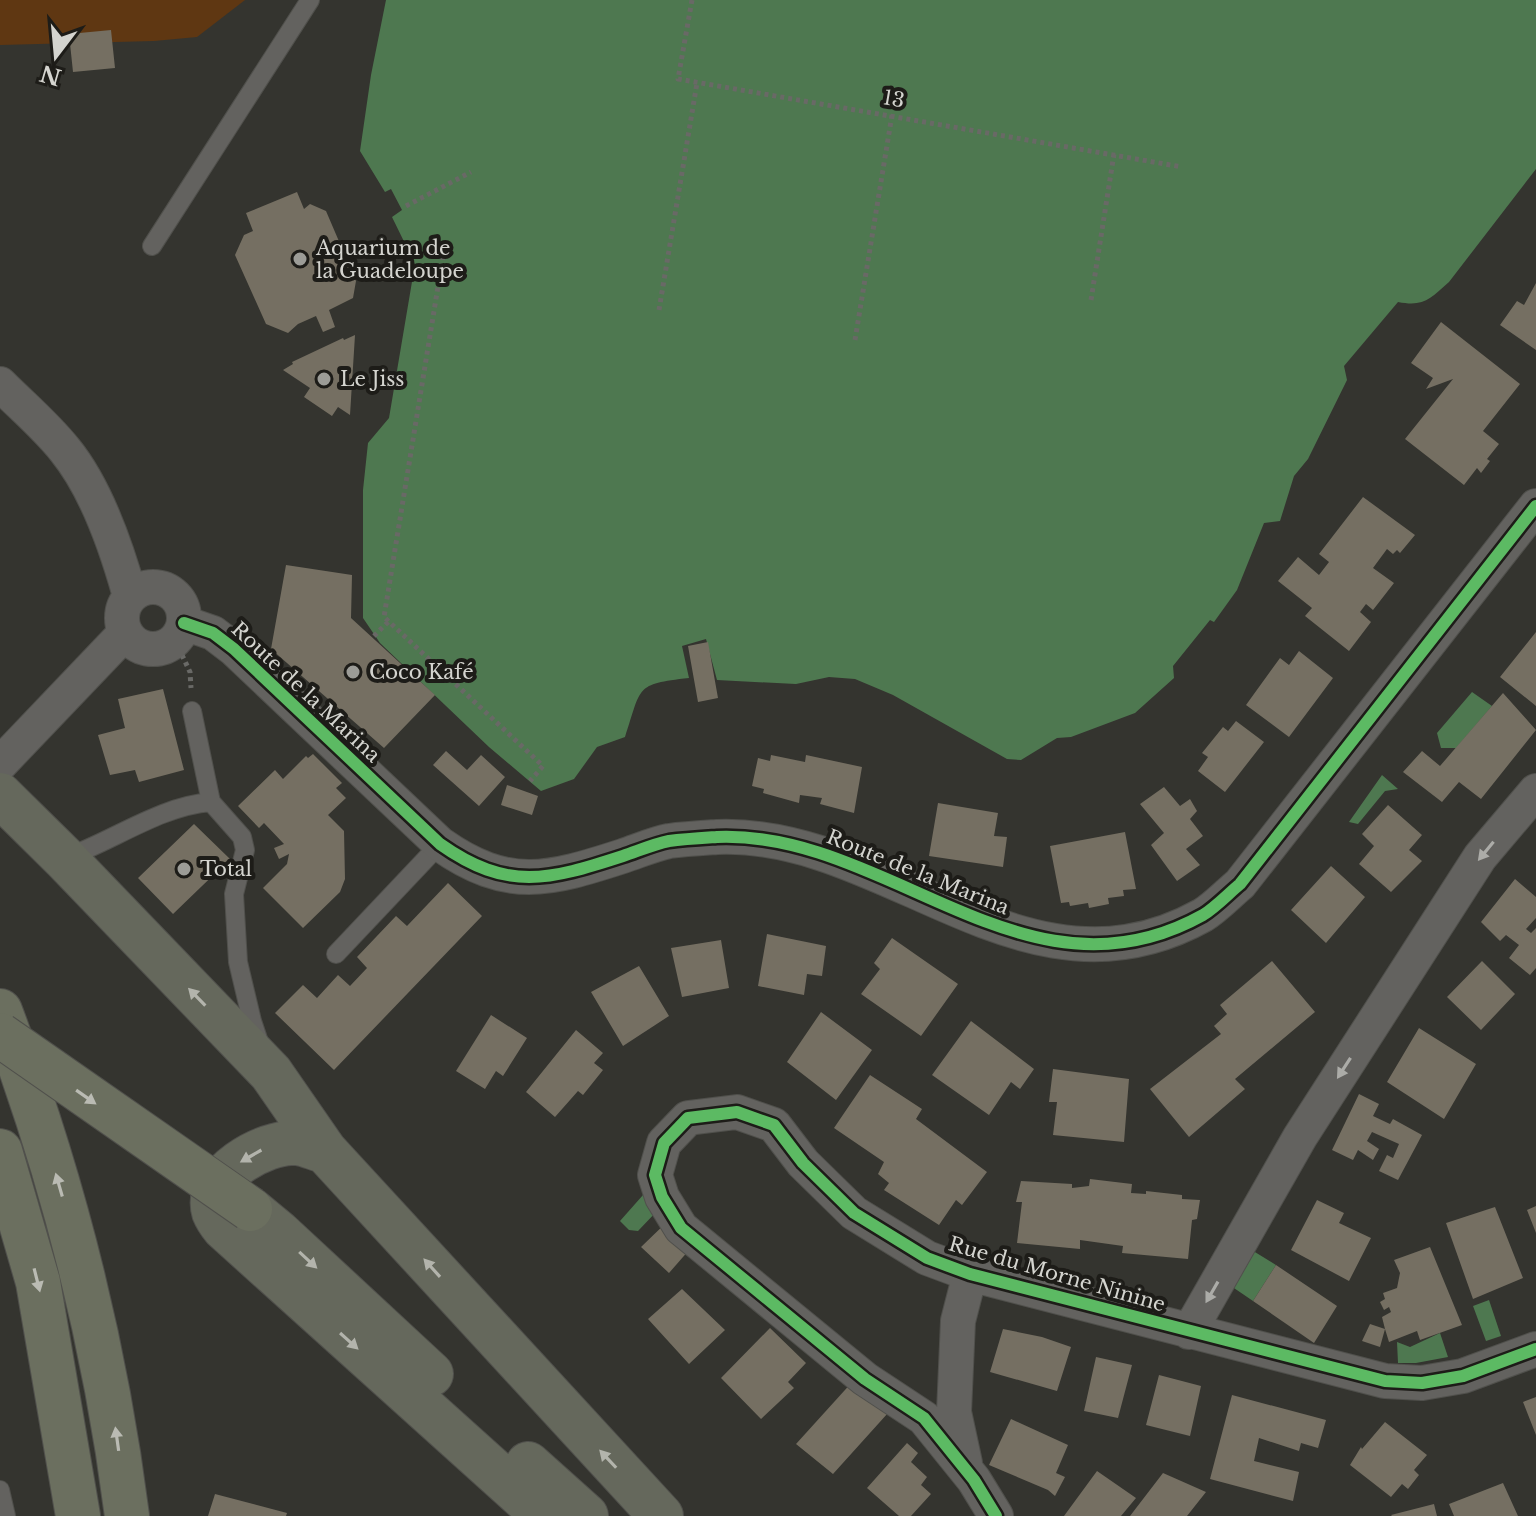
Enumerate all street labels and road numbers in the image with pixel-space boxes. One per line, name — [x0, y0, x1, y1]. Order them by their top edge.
street label: 13 — [881, 85, 907, 113]
street label: Route de la Marina — [227, 617, 386, 768]
street label: Route de la Marina — [823, 824, 1014, 920]
street label: Rue du Morne Ninine — [946, 1232, 1168, 1316]

